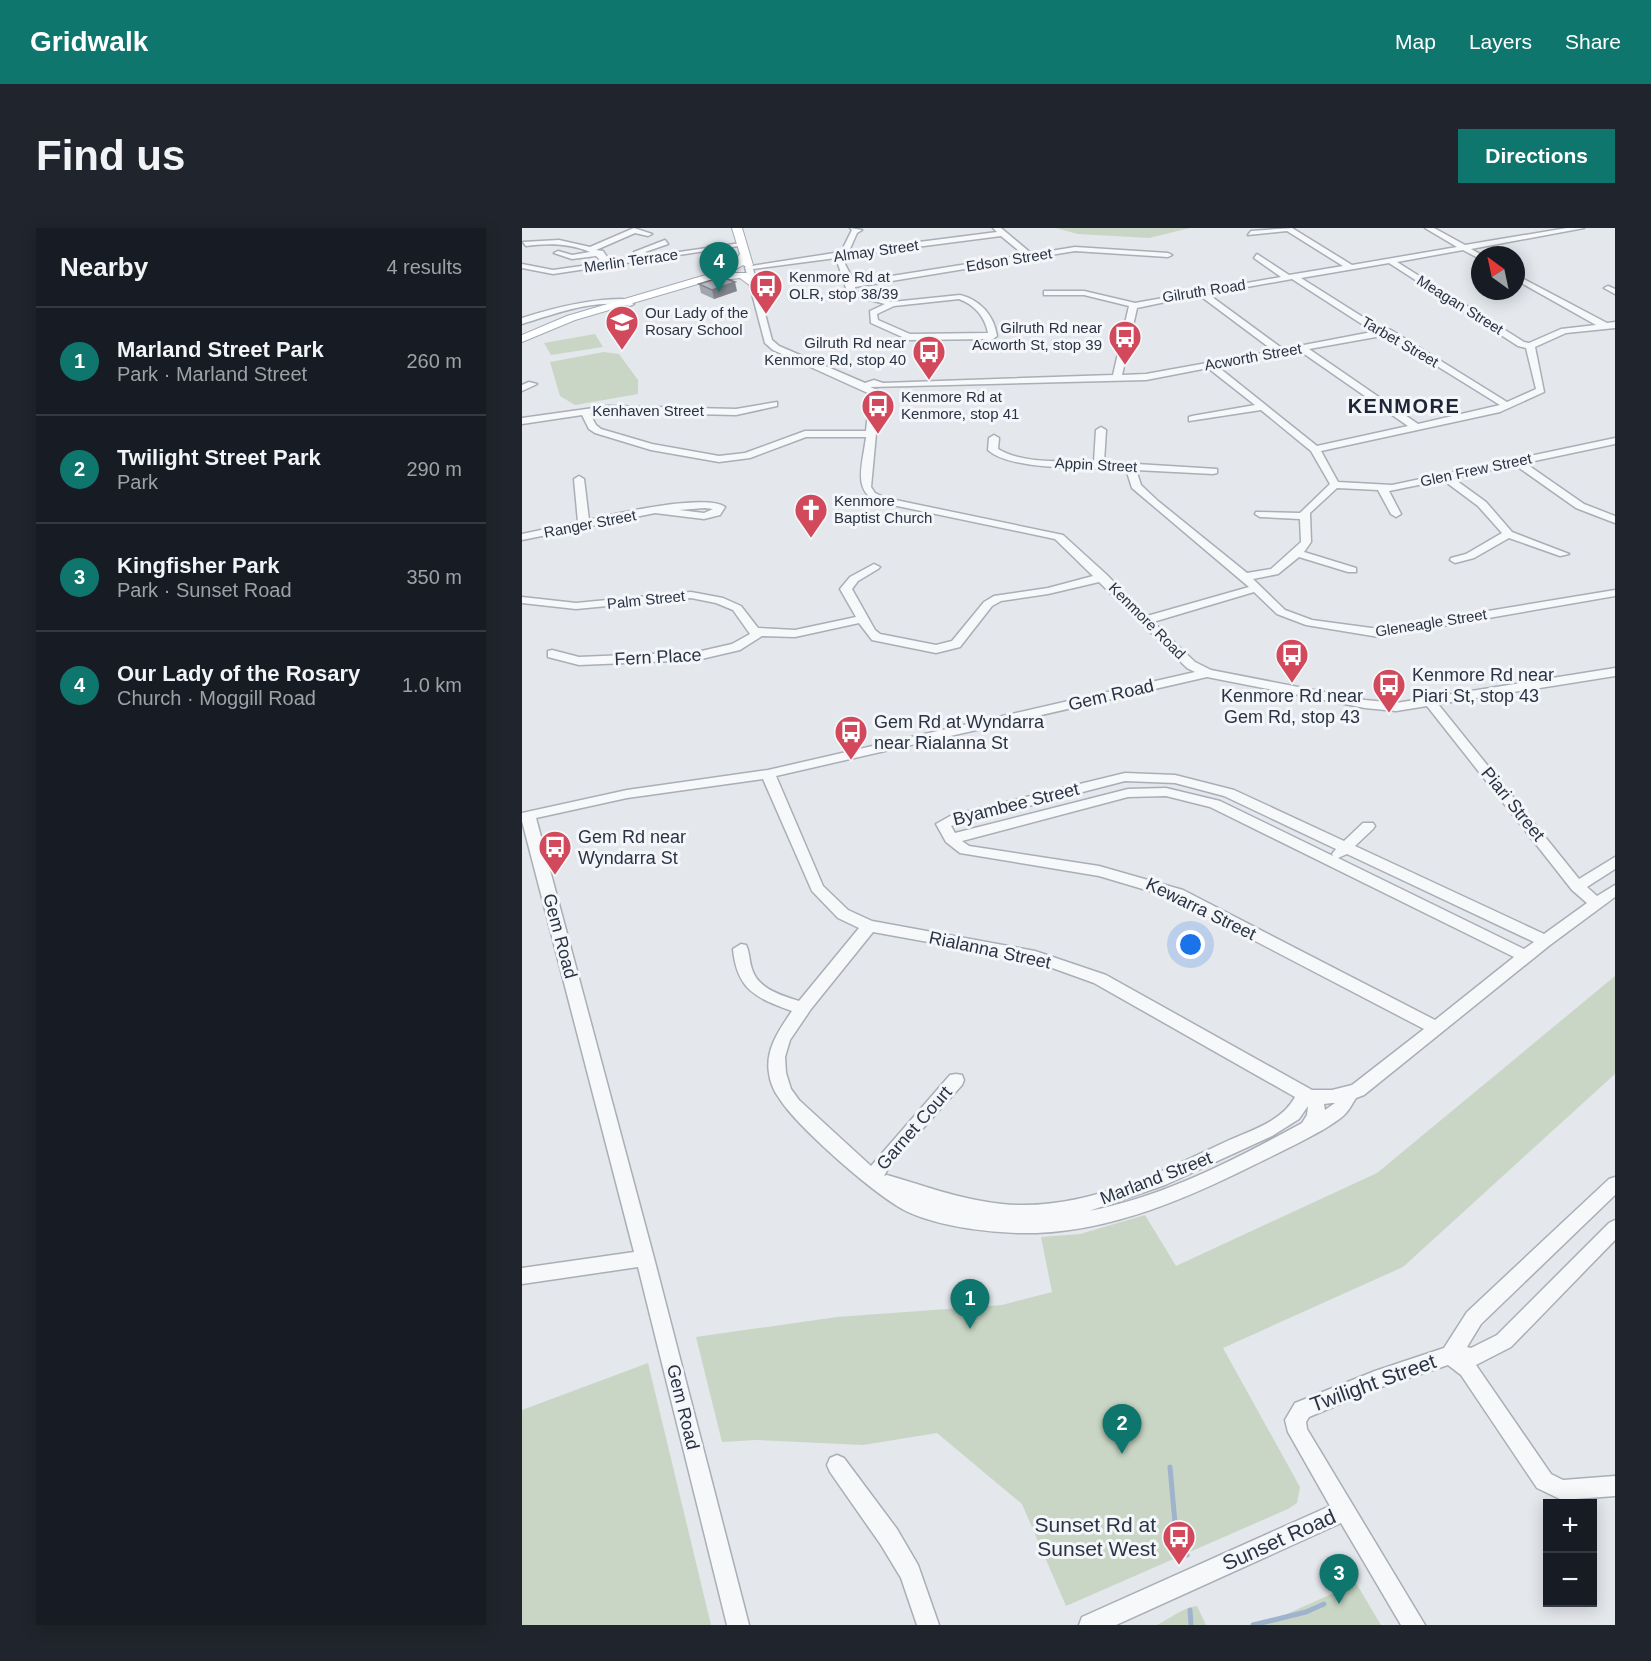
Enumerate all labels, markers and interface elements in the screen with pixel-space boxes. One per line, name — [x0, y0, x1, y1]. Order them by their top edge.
text: Gridwalk — [30, 26, 148, 57]
text: Map — [1395, 30, 1436, 53]
text: Layers — [1469, 30, 1532, 53]
text: Share — [1565, 30, 1621, 53]
button: Directions — [1458, 129, 1615, 183]
text: Find us — [36, 132, 185, 179]
street label: Almay Street — [832, 236, 920, 265]
pin: 4 — [700, 242, 738, 292]
street label: Edson Street — [965, 244, 1054, 275]
street label: Merlin Terrace — [583, 245, 679, 276]
north arrow — [1471, 246, 1525, 300]
text: Nearby — [60, 252, 148, 282]
text: 4 results — [386, 256, 462, 278]
bus stop icon: Kenmore Rd at OLR, stop 38/39 — [748, 268, 784, 315]
place label: Kenmore Rd at OLR, stop 38/39 — [789, 268, 898, 302]
street label: Meagan Street — [1414, 271, 1507, 338]
street label: Gilruth Road — [1161, 276, 1247, 305]
school or university icon: Our Lady of the Rosary School — [604, 304, 640, 351]
place label: Our Lady of the Rosary School — [645, 304, 748, 338]
street label: Tarbet Street — [1359, 313, 1442, 371]
place label: Gilruth Rd near Acworth St, stop 39 — [972, 319, 1102, 353]
bus stop icon: Gilruth Rd near Acworth St, stop 39 — [1107, 319, 1143, 366]
place label: Gilruth Rd near Kenmore Rd, stop 40 — [764, 334, 906, 368]
bus stop icon: Gilruth Rd near Kenmore Rd, stop 40 — [911, 334, 947, 381]
text: Marland Street Park — [117, 337, 324, 362]
street label: Acworth Street — [1203, 339, 1304, 373]
text: 1 — [74, 350, 85, 372]
text: 260 m — [406, 350, 462, 372]
text: Park · Marland Street — [117, 363, 307, 385]
bus stop icon: Kenmore Rd at Kenmore, stop 41 — [860, 388, 896, 435]
place label: Kenmore Rd at Kenmore, stop 41 — [901, 388, 1019, 422]
district label: KENMORE — [1348, 395, 1460, 417]
street label: Kenhaven Street — [592, 402, 705, 419]
text: Twilight Street Park — [117, 445, 321, 470]
street label: Glen Frew Street — [1419, 449, 1534, 490]
street label: Appin Street — [1054, 454, 1139, 475]
text: 2 — [74, 458, 85, 480]
text: 290 m — [406, 458, 462, 480]
text: Park — [117, 471, 158, 493]
church icon: Kenmore Baptist Church — [793, 492, 829, 539]
place label: Kenmore Baptist Church — [834, 492, 932, 526]
street label: Ranger Street — [542, 506, 638, 541]
text: Kingfisher Park — [117, 553, 280, 578]
text: 3 — [74, 566, 85, 588]
text: 350 m — [406, 566, 462, 588]
text: Park · Sunset Road — [117, 579, 292, 601]
street label: Kenmore Road — [1106, 579, 1189, 662]
street label: Palm Street — [606, 587, 687, 612]
street label: Gleneagle Street — [1374, 605, 1489, 640]
bus stop icon: Kenmore Rd near Gem Rd, stop 43 — [1274, 637, 1310, 684]
street label: Fern Place — [614, 645, 702, 669]
text: Our Lady of the Rosary — [117, 661, 360, 686]
place label: Kenmore Rd near Piari St, stop 43 — [1412, 665, 1554, 706]
bus stop icon: Kenmore Rd near Piari St, stop 43 — [1371, 667, 1407, 714]
text: 4 — [74, 674, 85, 696]
text: 1.0 km — [402, 674, 462, 696]
street label: Gem Road — [1066, 675, 1156, 715]
place label: Kenmore Rd near Gem Rd, stop 43 — [1221, 686, 1363, 727]
text: Church · Moggill Road — [117, 687, 316, 709]
place label: Gem Rd at Wyndarra near Rialanna St — [874, 712, 1045, 753]
bus stop icon: Gem Rd at Wyndarra near Rialanna St — [833, 714, 869, 761]
street label: Piari Street — [1477, 763, 1549, 845]
street label: Byambee Street — [951, 779, 1081, 829]
place label: Gem Rd near Wyndarra St — [578, 827, 686, 868]
bus stop icon: Gem Rd near Wyndarra St — [537, 829, 573, 876]
street label: Kewarra Street — [1143, 874, 1259, 944]
street label: Gem Road — [539, 891, 581, 981]
street label: Rialanna Street — [927, 927, 1053, 973]
your location — [1176, 930, 1205, 959]
street label: Garnet Court — [872, 1082, 956, 1174]
street label: Marland Street — [1097, 1148, 1215, 1208]
pin: 1 — [950, 1280, 990, 1329]
street label: Twilight Street — [1307, 1349, 1439, 1416]
street label: Gem Road — [663, 1362, 703, 1452]
pin: 2 — [1102, 1404, 1142, 1454]
map controls — [1543, 1499, 1597, 1607]
button: + — [1543, 1499, 1597, 1553]
street label: Sunset Road — [1219, 1504, 1339, 1575]
place label: Sunset Rd at Sunset West — [1035, 1513, 1156, 1560]
bus stop icon: Sunset Rd at Sunset West — [1161, 1519, 1197, 1566]
button: − — [1543, 1553, 1597, 1607]
pin: 3 — [1320, 1554, 1358, 1604]

